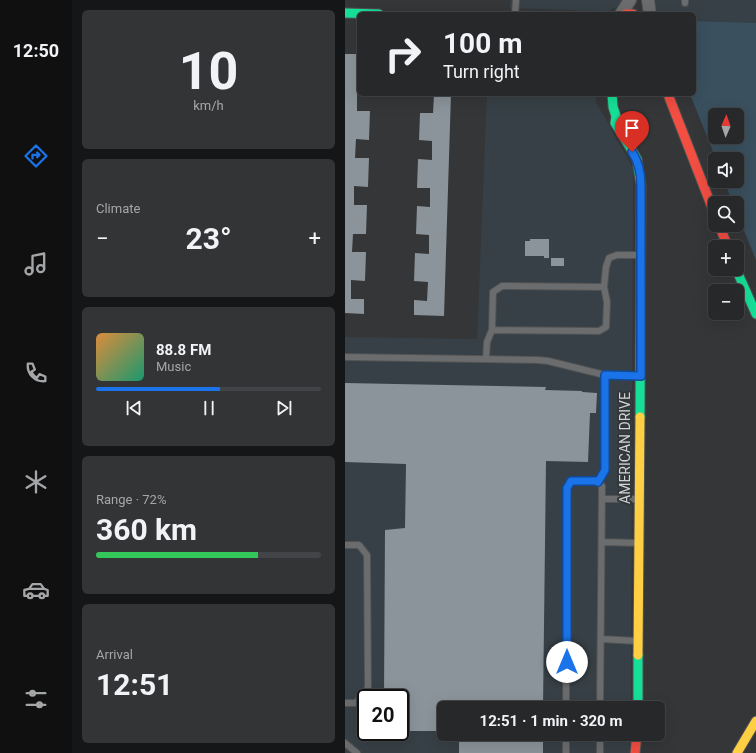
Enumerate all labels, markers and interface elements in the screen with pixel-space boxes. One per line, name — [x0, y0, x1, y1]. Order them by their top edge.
text: 100 m — [443, 27, 522, 60]
icon: right — [377, 28, 429, 80]
text: 12:50 — [13, 40, 59, 61]
text: 10 — [179, 41, 238, 102]
text: Turn right — [443, 61, 520, 82]
text: km/h — [193, 98, 224, 113]
north arrow — [708, 108, 744, 144]
map controls — [708, 108, 744, 320]
pin — [615, 111, 649, 152]
icon: arrive — [621, 117, 643, 139]
icon: directions — [22, 142, 50, 170]
button: sound — [708, 152, 744, 188]
button: search — [708, 196, 744, 232]
text: Climate — [96, 201, 140, 216]
text: 23° — [185, 221, 232, 256]
text: − — [96, 226, 109, 251]
text: + — [309, 226, 321, 251]
button: + — [708, 240, 744, 276]
icon: music — [22, 250, 50, 278]
button: − — [708, 284, 744, 320]
text: 88.8 FM — [156, 341, 211, 359]
icon: phone — [22, 359, 50, 387]
text: Music — [156, 359, 191, 374]
street label: AMERICAN DRIVE — [617, 392, 633, 504]
icon: previous — [123, 397, 145, 419]
icon: pause — [198, 397, 220, 419]
icon: next — [273, 397, 295, 419]
icon: climate — [22, 468, 50, 496]
text: Range · 72% — [96, 492, 166, 507]
text: 360 km — [96, 512, 197, 547]
icon: car — [22, 576, 50, 604]
position arrow — [546, 641, 588, 683]
text: Arrival — [96, 647, 133, 662]
text: 12:51 — [96, 667, 173, 702]
icon: filters — [22, 685, 50, 713]
speed limit sign: 20 — [357, 689, 409, 741]
text: 12:51 · 1 min · 320 m — [480, 712, 622, 730]

